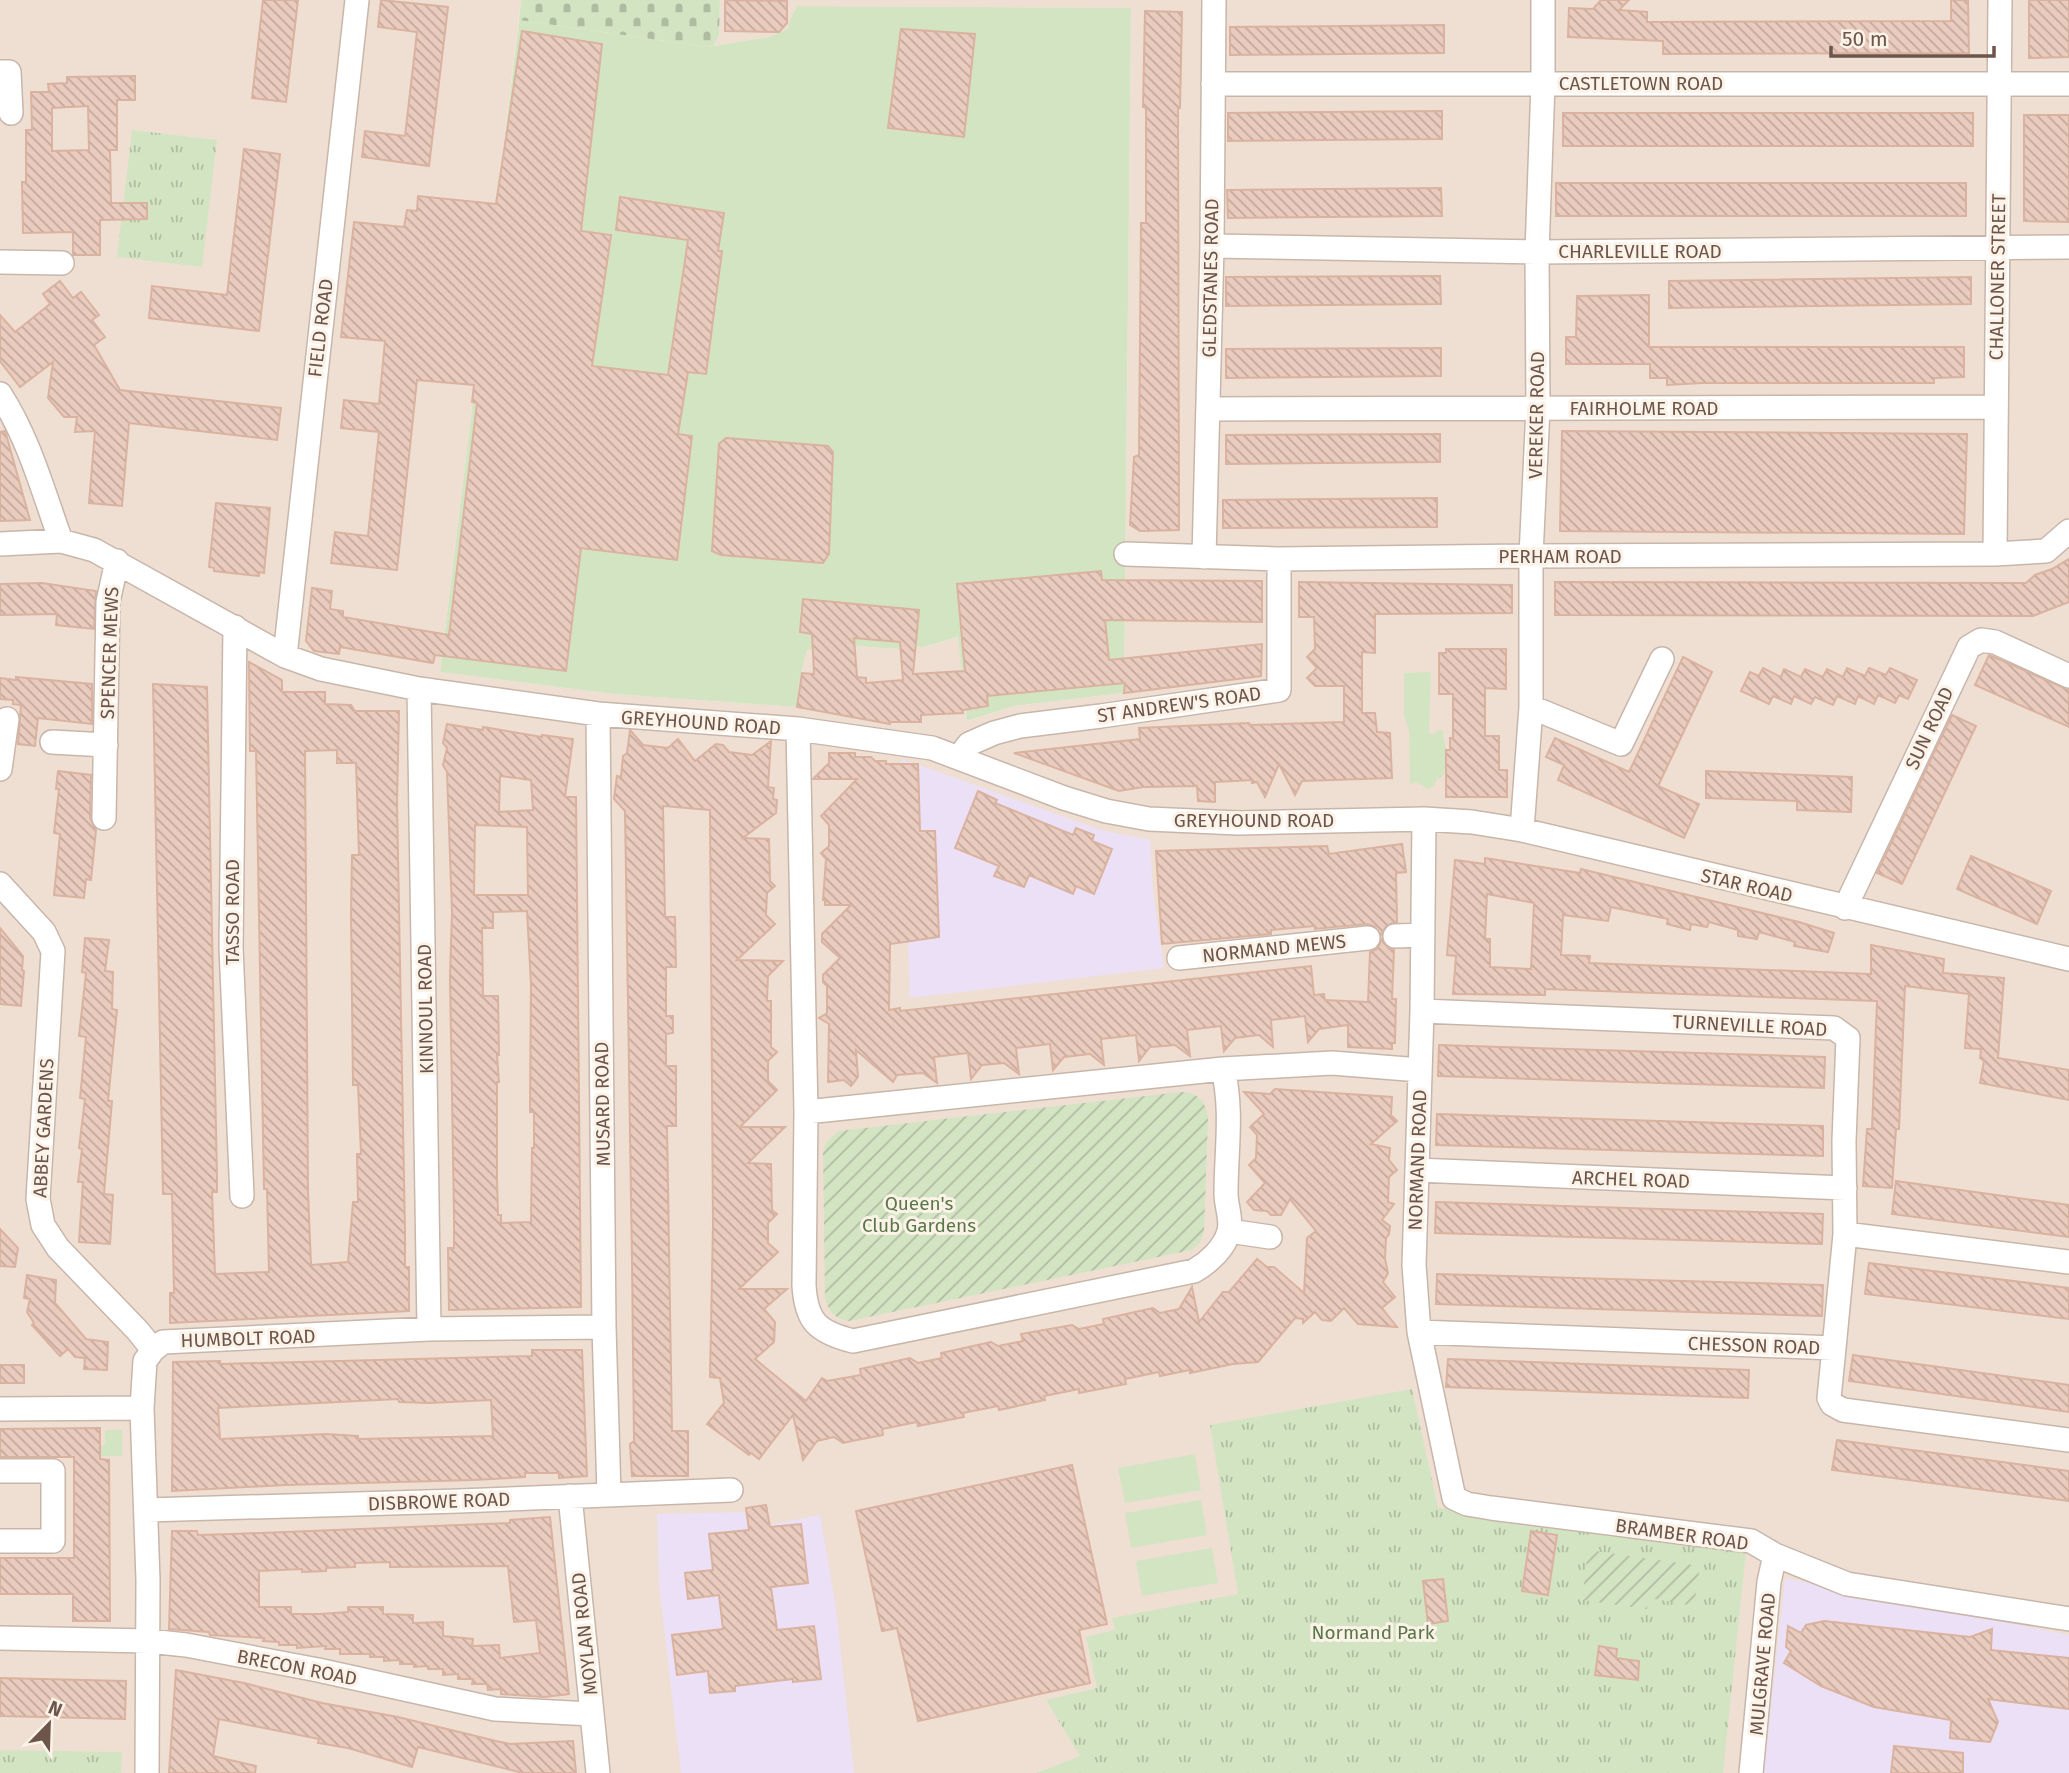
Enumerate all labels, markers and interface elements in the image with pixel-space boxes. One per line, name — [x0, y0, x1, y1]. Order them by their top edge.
scale bar — [1831, 14, 1994, 58]
text: 50 m — [1842, 26, 1888, 52]
street label: CASTLETOWN ROAD — [1559, 72, 1723, 95]
street label: CHALLONER STREET — [1985, 193, 2010, 361]
street label: GLEDSTANES ROAD — [1198, 198, 1223, 358]
street label: CHARLEVILLE ROAD — [1558, 240, 1722, 263]
street label: FIELD ROAD — [303, 277, 338, 379]
street label: VEREKER ROAD — [1524, 351, 1549, 479]
street label: FAIRHOLME ROAD — [1569, 397, 1719, 420]
street label: PERHAM ROAD — [1498, 545, 1622, 568]
street label: SPENCER MEWS — [96, 586, 123, 720]
street label: ST ANDREW'S ROAD — [1096, 682, 1262, 727]
street label: SUN ROAD — [1900, 683, 1959, 773]
street label: GREYHOUND ROAD — [620, 705, 782, 740]
street label: GREYHOUND ROAD — [1174, 809, 1334, 832]
street label: TASSO ROAD — [221, 859, 244, 965]
street label: STAR ROAD — [1699, 864, 1795, 907]
street label: NORMAND MEWS — [1201, 930, 1347, 967]
street label: KINNOUL ROAD — [413, 944, 438, 1074]
street label: TURNEVILLE ROAD — [1672, 1010, 1828, 1041]
street label: MUSARD ROAD — [590, 1042, 615, 1166]
street label: ABBEY GARDENS — [28, 1058, 59, 1198]
street label: NORMAND ROAD — [1404, 1089, 1431, 1231]
street label: ARCHEL ROAD — [1572, 1166, 1690, 1193]
park label: Queen's Club Gardens — [862, 1192, 976, 1237]
street label: HUMBOLT ROAD — [180, 1325, 316, 1352]
street label: CHESSON ROAD — [1687, 1332, 1821, 1359]
street label: DISBROWE ROAD — [367, 1488, 511, 1515]
street label: BRAMBER ROAD — [1614, 1514, 1750, 1555]
street label: MOYLAN ROAD — [567, 1571, 602, 1696]
street label: MULGRAVE ROAD — [1745, 1592, 1780, 1736]
park label: Normand Park — [1312, 1621, 1435, 1644]
street label: BRECON ROAD — [235, 1645, 359, 1690]
north arrow — [14, 1689, 84, 1759]
text: N — [45, 1696, 66, 1722]

